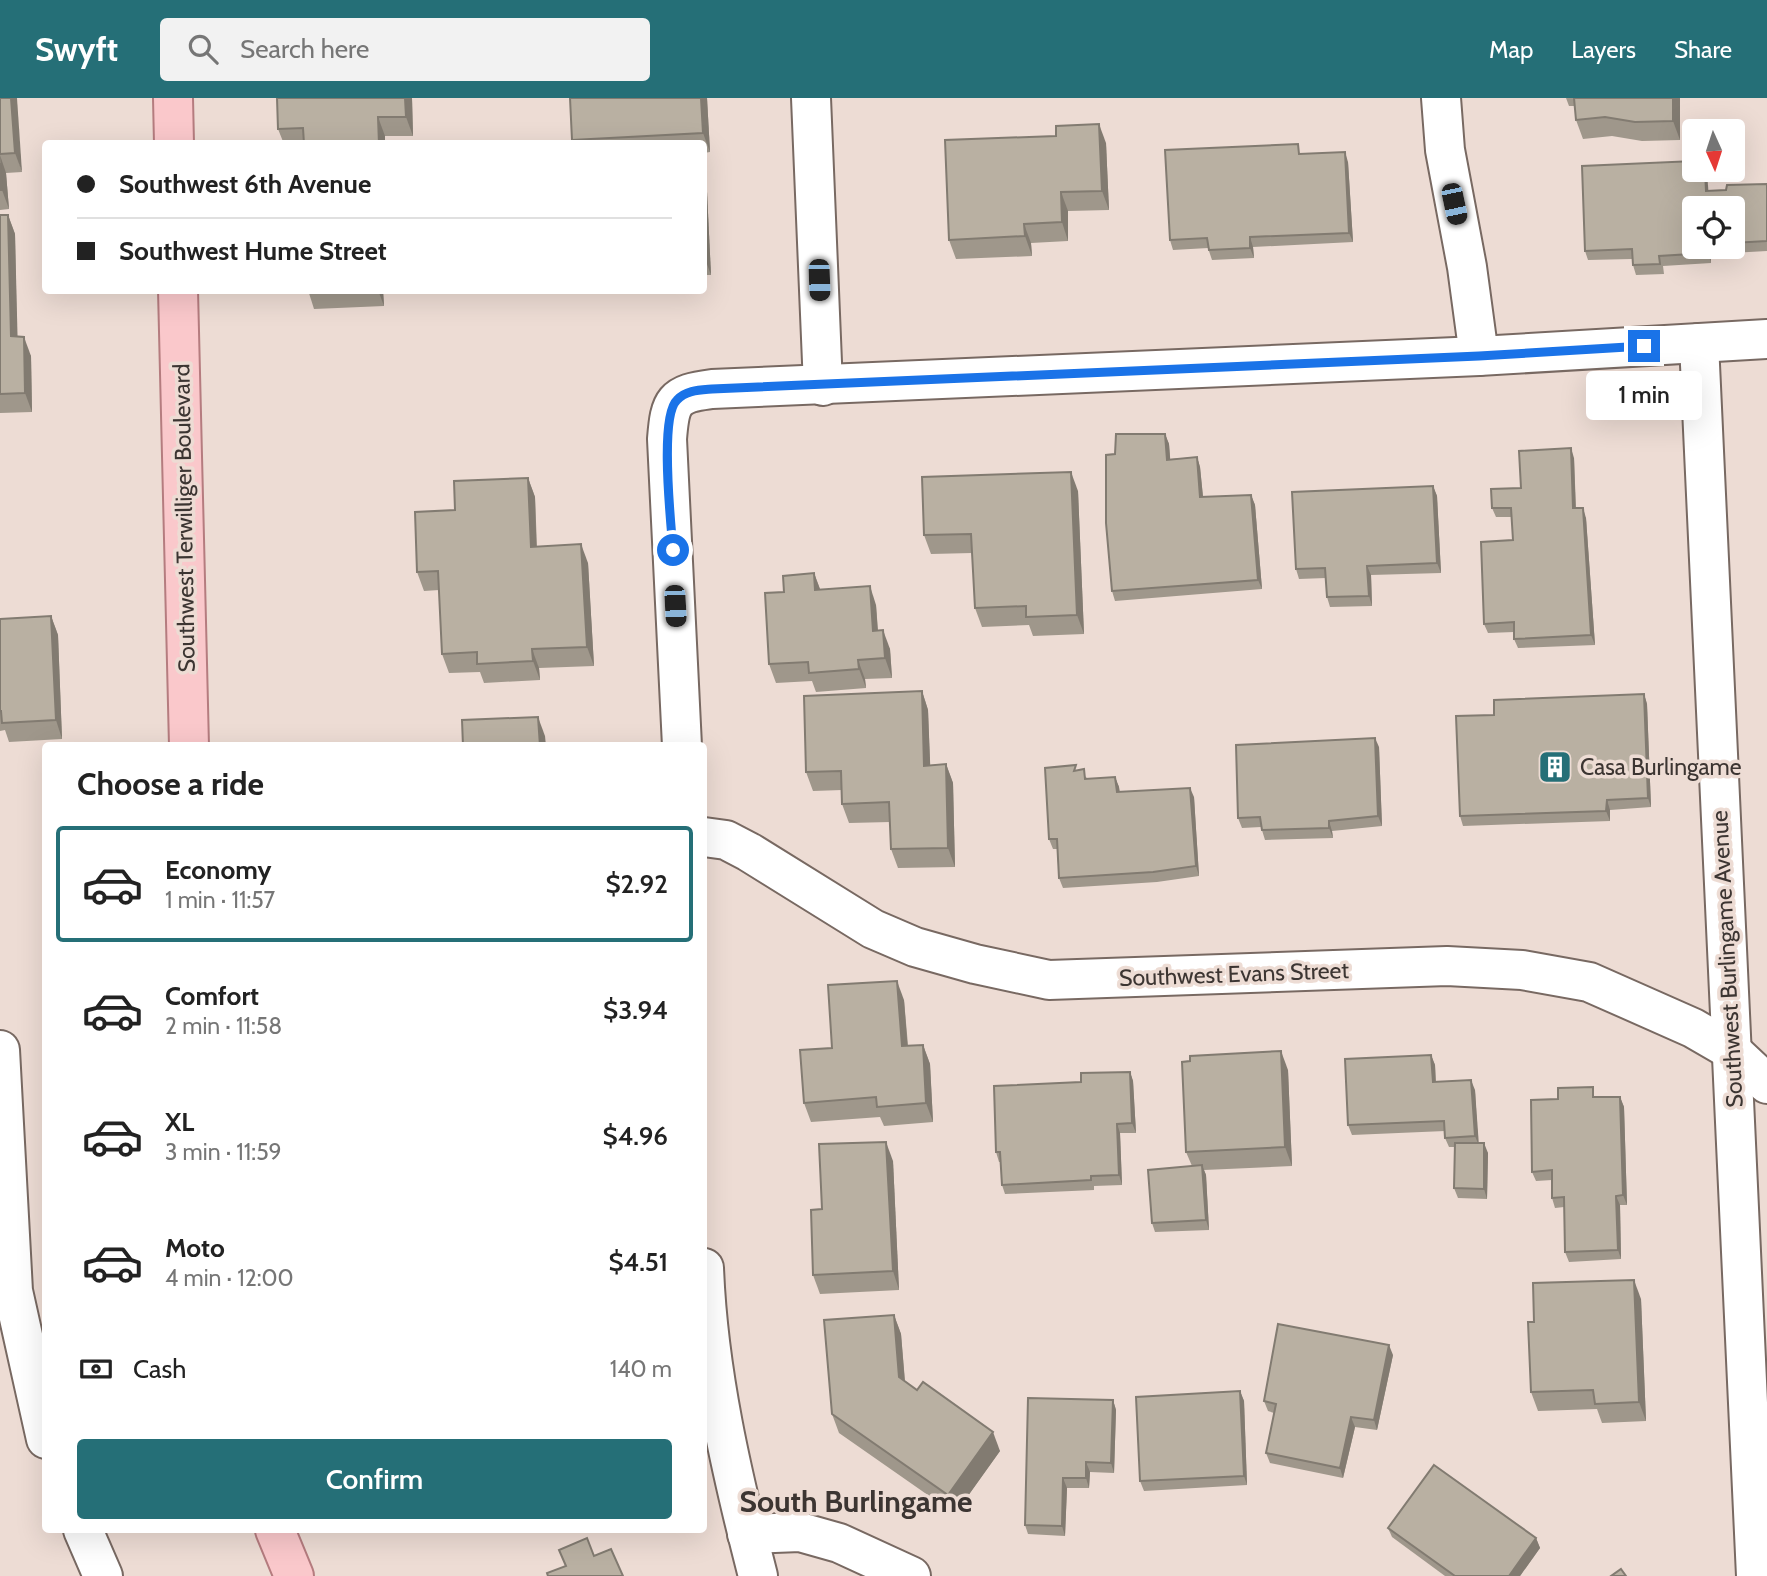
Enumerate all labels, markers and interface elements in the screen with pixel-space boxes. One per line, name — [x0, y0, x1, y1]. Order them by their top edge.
search box — [160, 18, 650, 81]
text: Swyft — [35, 29, 118, 69]
icon: search — [184, 30, 222, 68]
text: Search here — [240, 33, 369, 65]
text: Map — [1489, 35, 1533, 64]
text: Layers — [1571, 35, 1636, 64]
text: Share — [1674, 35, 1732, 64]
north arrow — [1682, 119, 1745, 182]
map controls — [1682, 119, 1745, 259]
text: Southwest 6th Avenue — [119, 168, 371, 200]
car — [1440, 181, 1469, 227]
button: locate — [1682, 196, 1745, 259]
text: Southwest Hume Street — [119, 235, 387, 267]
car — [808, 259, 831, 301]
route end — [1628, 330, 1660, 362]
street label: Southwest Terwilliger Boulevard — [167, 363, 201, 673]
callout: 1 min — [1586, 370, 1702, 420]
text: 1 min — [1618, 381, 1670, 409]
route start — [657, 534, 689, 566]
car — [664, 584, 687, 628]
building icon: Casa Burlingame — [1536, 748, 1574, 786]
place label: Casa Burlingame — [1580, 753, 1742, 781]
text: Choose a ride — [77, 764, 264, 803]
street label: Southwest Burlingame Avenue — [1705, 809, 1749, 1108]
icon: car — [81, 853, 144, 916]
text: Economy — [165, 854, 271, 886]
text: $2.92 — [605, 868, 668, 900]
text: 1 min · 11:57 — [165, 886, 275, 914]
street label: Southwest Evans Street — [1118, 956, 1350, 992]
icon: car — [81, 979, 144, 1042]
text: Comfort — [165, 980, 259, 1012]
text: $3.94 — [603, 994, 668, 1026]
text: 2 min · 11:58 — [165, 1012, 282, 1040]
icon: car — [81, 1105, 144, 1168]
text: XL — [165, 1106, 194, 1138]
text: $4.96 — [603, 1120, 668, 1152]
text: 3 min · 11:59 — [165, 1138, 282, 1166]
icon: car — [81, 1231, 144, 1294]
text: Moto — [165, 1232, 225, 1264]
text: $4.51 — [608, 1246, 668, 1278]
text: 4 min · 12:00 — [165, 1264, 294, 1292]
icon: cash — [77, 1350, 115, 1388]
text: Cash — [133, 1353, 186, 1385]
text: 140 m — [610, 1355, 672, 1383]
button: Confirm — [77, 1439, 672, 1519]
district label: South Burlingame — [740, 1483, 972, 1520]

